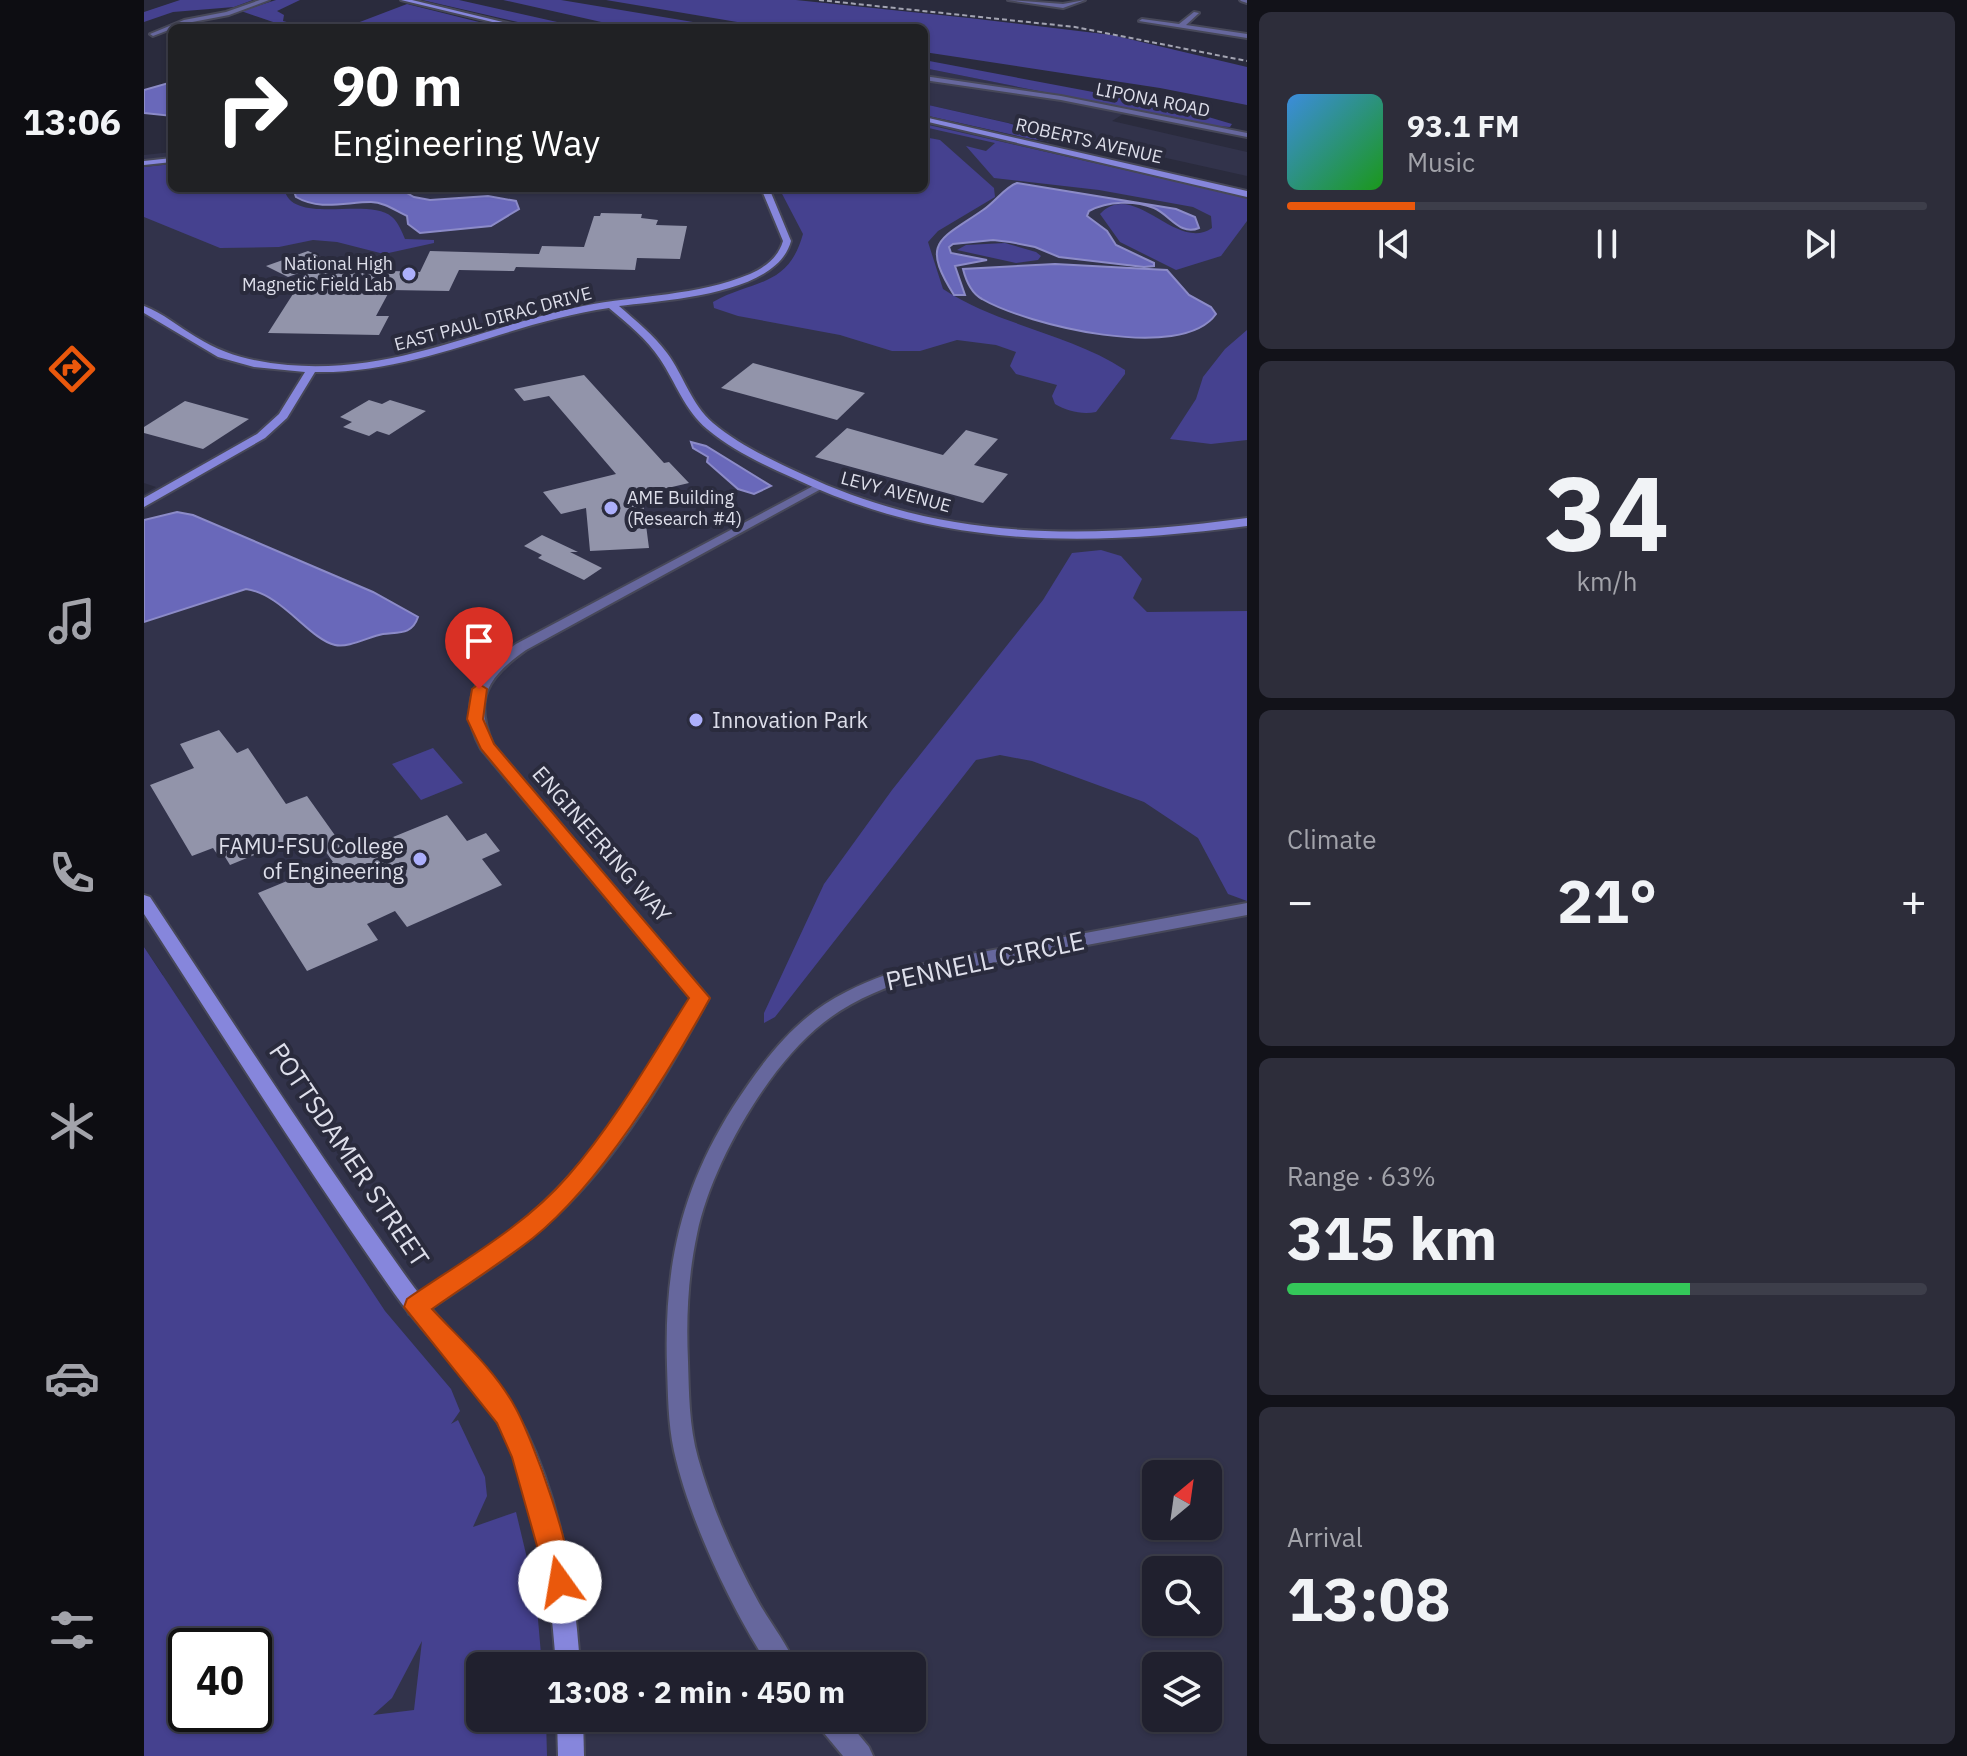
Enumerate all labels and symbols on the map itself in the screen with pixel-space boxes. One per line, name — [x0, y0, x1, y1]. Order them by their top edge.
street label: LIPONA ROAD — [1094, 77, 1212, 122]
street label: ROBERTS AVENUE — [1013, 112, 1165, 169]
place label: National High Magnetic Field Lab — [242, 252, 393, 296]
marker: National High Magnetic Field Lab — [400, 265, 418, 283]
street label: EAST PAUL DIRAC DRIVE — [392, 281, 594, 356]
street label: LEVY AVENUE — [839, 466, 954, 517]
place label: AME Building (Research #4) — [627, 486, 742, 530]
marker: AME Building (Research #4) — [602, 499, 620, 517]
pin — [445, 607, 513, 689]
place label: Innovation Park — [712, 705, 868, 734]
marker: Innovation Park — [687, 711, 705, 729]
street label: ENGINEERING WAY — [526, 759, 678, 928]
place label: FAMU-FSU College of Engineering — [218, 831, 404, 885]
marker: FAMU-FSU College of Engineering — [411, 850, 429, 868]
street label: PENNELL CIRCLE — [882, 922, 1087, 998]
street label: POTTSDAMER STREET — [262, 1036, 438, 1273]
north arrow — [1142, 1460, 1222, 1540]
position arrow — [518, 1540, 602, 1624]
speed limit sign: 40 — [168, 1628, 272, 1732]

